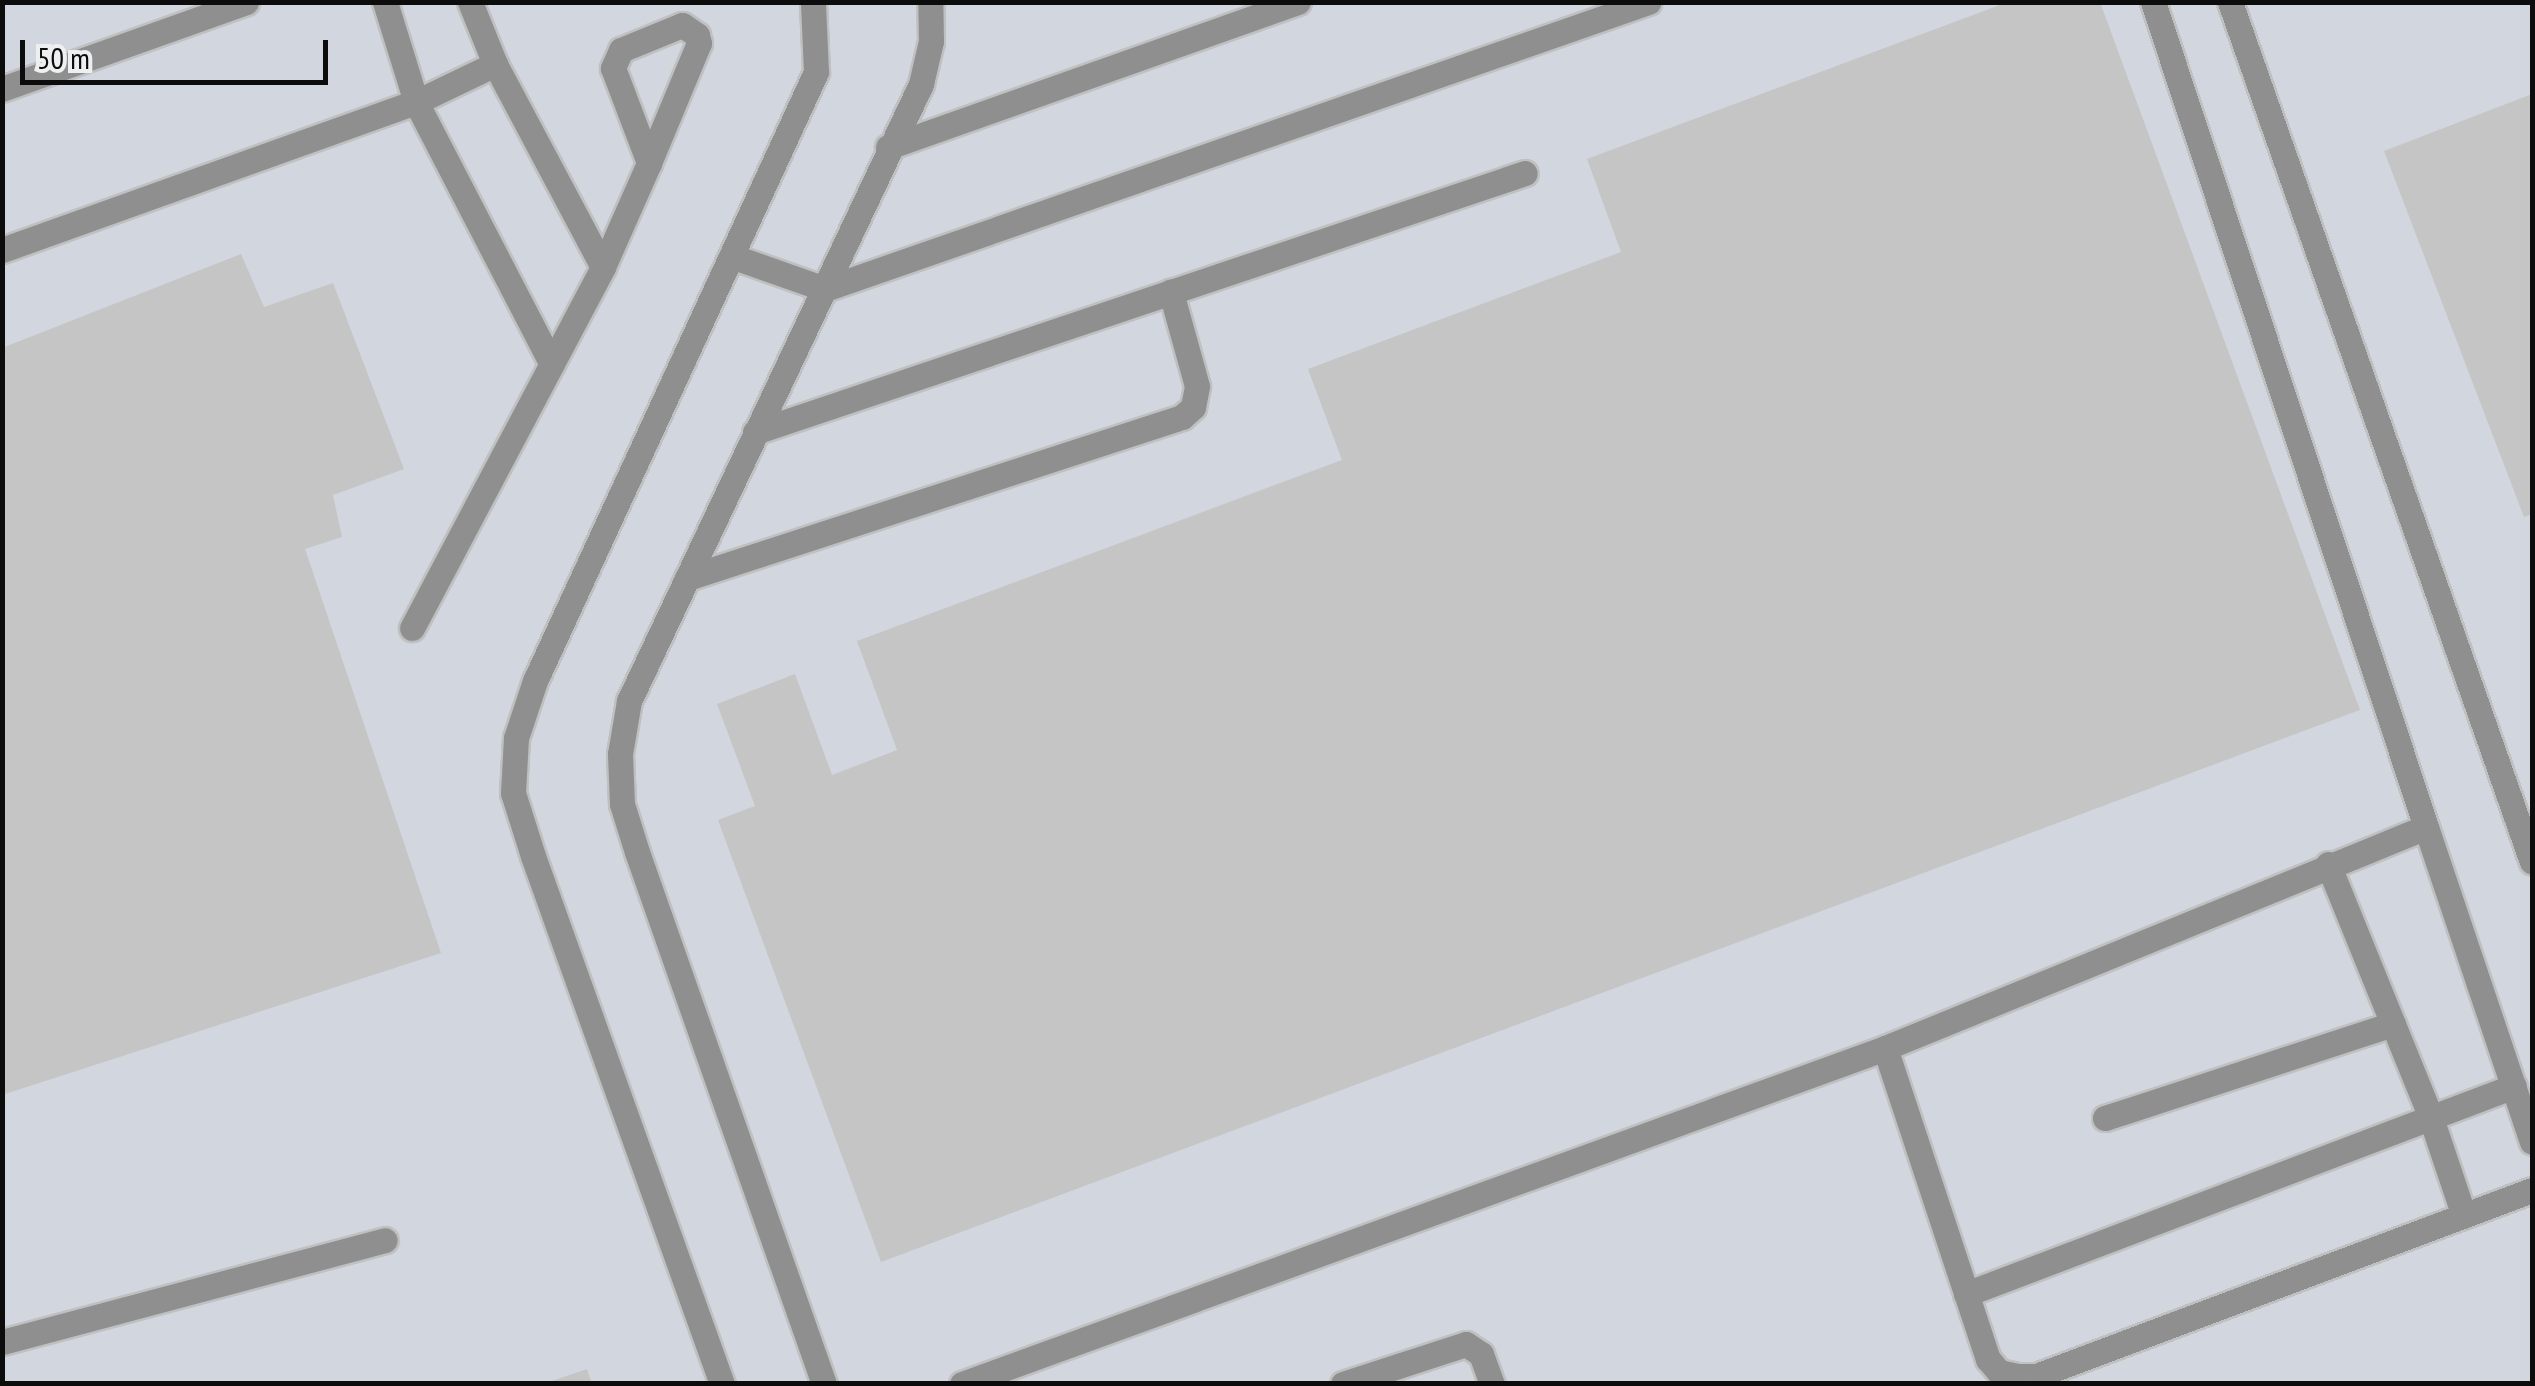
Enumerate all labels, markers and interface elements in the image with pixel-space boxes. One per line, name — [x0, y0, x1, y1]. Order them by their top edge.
scale bar — [25, 20, 332, 82]
text: 50 m — [37, 38, 90, 77]

